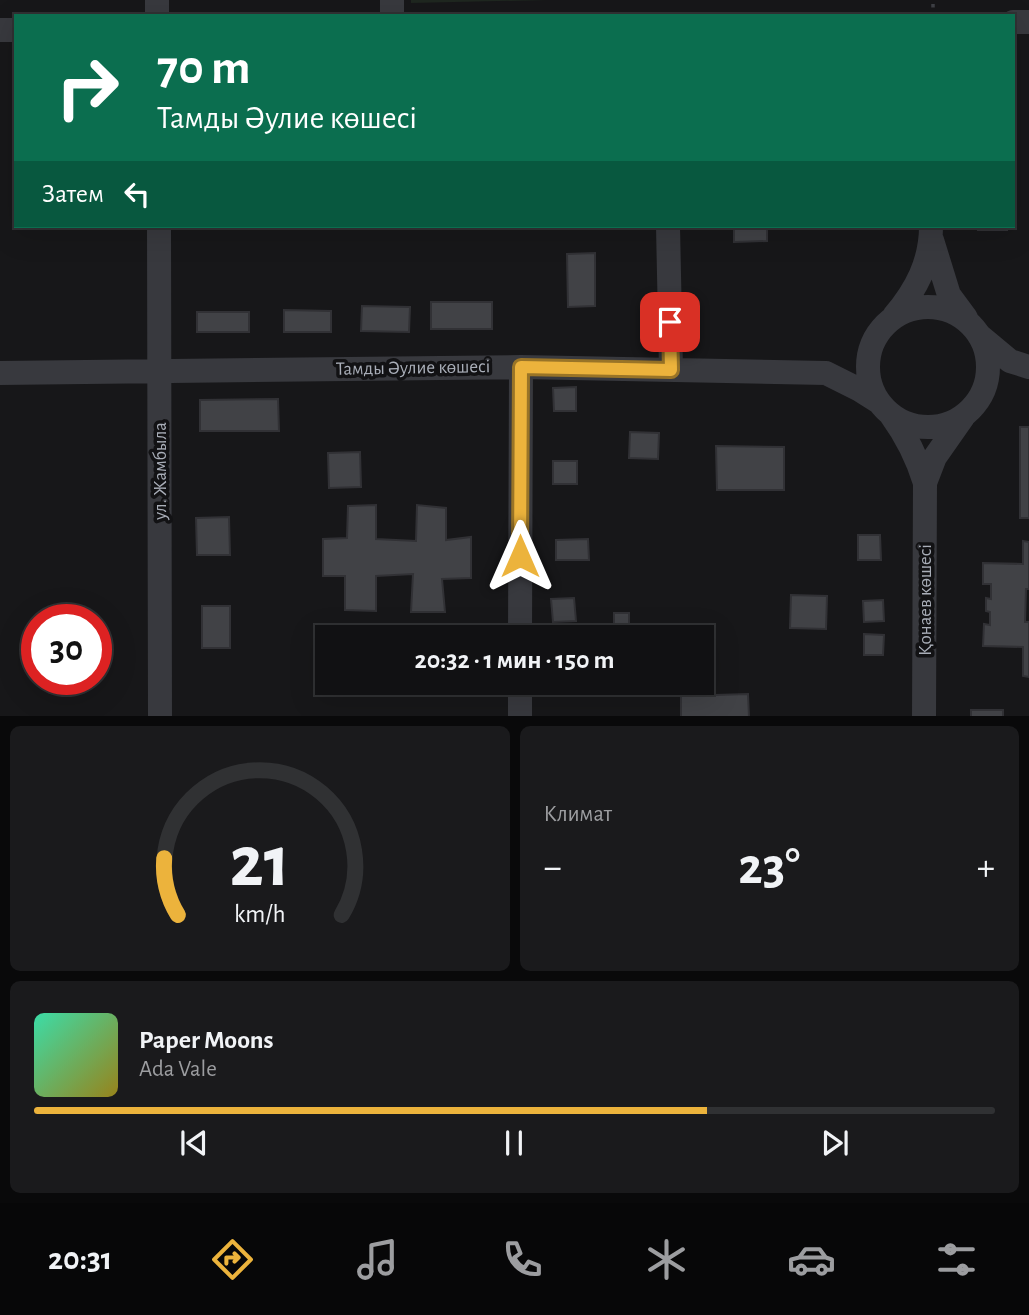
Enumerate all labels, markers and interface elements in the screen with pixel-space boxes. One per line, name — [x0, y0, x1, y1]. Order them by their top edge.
icon: right — [42, 42, 133, 133]
text: 70 m — [157, 44, 251, 93]
text: Тамды Әулие көшесі — [157, 102, 417, 134]
icon: left — [118, 175, 156, 213]
text: Затем — [42, 181, 104, 207]
pin — [640, 292, 700, 352]
icon: arrive — [651, 303, 689, 341]
street label: Тамды Әулие көшесі — [336, 357, 490, 379]
street label: ул. Жамбыла — [151, 422, 170, 521]
position arrow — [483, 519, 557, 593]
street label: Қонаев көшесі — [916, 544, 935, 656]
speed limit sign: 30 — [21, 604, 112, 695]
text: 20:32 · 1 мин · 150 m — [415, 647, 614, 673]
text: Климат — [544, 803, 612, 826]
text: 21 — [230, 827, 290, 900]
text: 23° — [738, 841, 800, 893]
text: − — [544, 849, 562, 887]
text: + — [977, 849, 995, 887]
text: km/h — [234, 901, 286, 926]
text: Paper Moons — [139, 1027, 274, 1053]
text: Ada Vale — [139, 1058, 217, 1081]
icon: previous — [175, 1124, 213, 1162]
icon: pause — [495, 1124, 533, 1162]
icon: next — [816, 1124, 854, 1162]
icon: directions — [208, 1235, 257, 1284]
icon: music — [353, 1235, 402, 1284]
icon: phone — [498, 1235, 547, 1284]
icon: climate — [642, 1235, 691, 1284]
icon: car — [787, 1235, 836, 1284]
icon: filters — [932, 1235, 981, 1284]
text: 20:31 — [48, 1243, 112, 1275]

